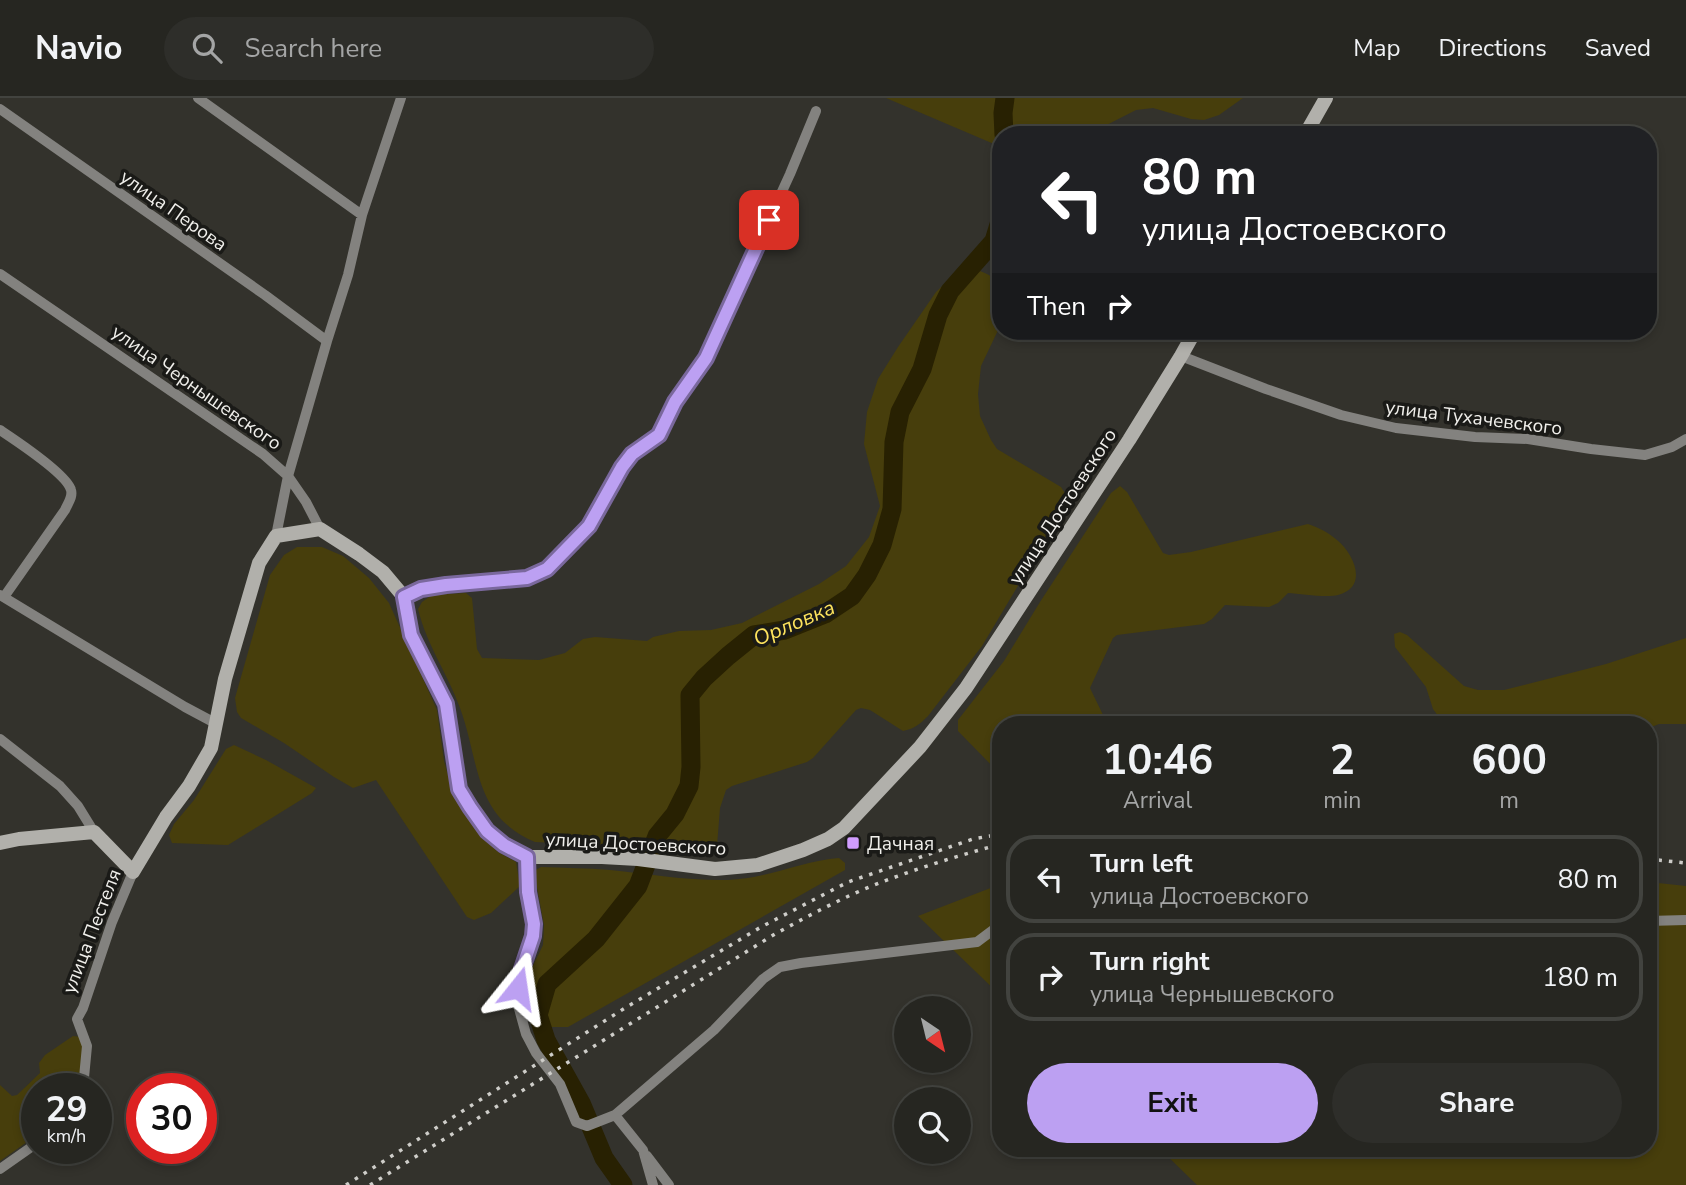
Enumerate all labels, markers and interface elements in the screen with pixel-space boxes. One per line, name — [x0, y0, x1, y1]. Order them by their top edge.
search box — [164, 17, 654, 80]
text: Navio — [35, 26, 122, 71]
icon: search — [188, 29, 226, 67]
text: Search here — [244, 31, 382, 66]
text: Map — [1353, 32, 1400, 64]
text: Directions — [1438, 32, 1547, 64]
text: Saved — [1585, 32, 1651, 64]
text: 80 m — [1142, 144, 1257, 211]
icon: left — [1027, 154, 1118, 245]
street label: улица Перова — [115, 164, 232, 257]
pin — [739, 190, 799, 250]
icon: arrive — [750, 201, 788, 239]
text: улица Достоевского — [1142, 208, 1447, 251]
icon: right — [1100, 287, 1138, 325]
text: Then — [1027, 289, 1086, 324]
street label: улица Чернышевского — [106, 319, 287, 456]
street label: улица Тухачевского — [1384, 394, 1564, 442]
street label: улица Достоевского — [1003, 424, 1123, 590]
water label: Орловка — [749, 593, 839, 653]
text: 10:46 — [1102, 732, 1213, 789]
text: 2 — [1330, 732, 1355, 789]
text: 600 — [1471, 732, 1547, 789]
text: Arrival — [1123, 785, 1192, 816]
text: min — [1323, 785, 1361, 816]
text: m — [1499, 785, 1519, 816]
street label: улица Достоевского — [545, 826, 727, 862]
place label: Дачная — [867, 831, 934, 857]
marker: Дачная — [845, 835, 861, 851]
text: Turn left — [1090, 846, 1193, 881]
icon: left — [1031, 860, 1069, 898]
text: 80 m — [1558, 862, 1618, 897]
street label: улица Пестеля — [56, 865, 128, 997]
text: улица Достоевского — [1090, 881, 1309, 912]
text: Turn right — [1090, 944, 1209, 979]
position arrow — [481, 951, 555, 1025]
icon: right — [1031, 958, 1069, 996]
text: 180 m — [1542, 960, 1618, 995]
text: улица Чернышевского — [1090, 979, 1334, 1010]
north arrow — [894, 996, 971, 1073]
map controls — [894, 996, 971, 1164]
button: Exit — [1027, 1063, 1318, 1143]
button: Share — [1332, 1063, 1622, 1143]
speed limit sign: 30 — [126, 1073, 217, 1164]
text: 29 — [45, 1086, 88, 1133]
button: search — [894, 1087, 971, 1164]
text: km/h — [47, 1124, 86, 1148]

